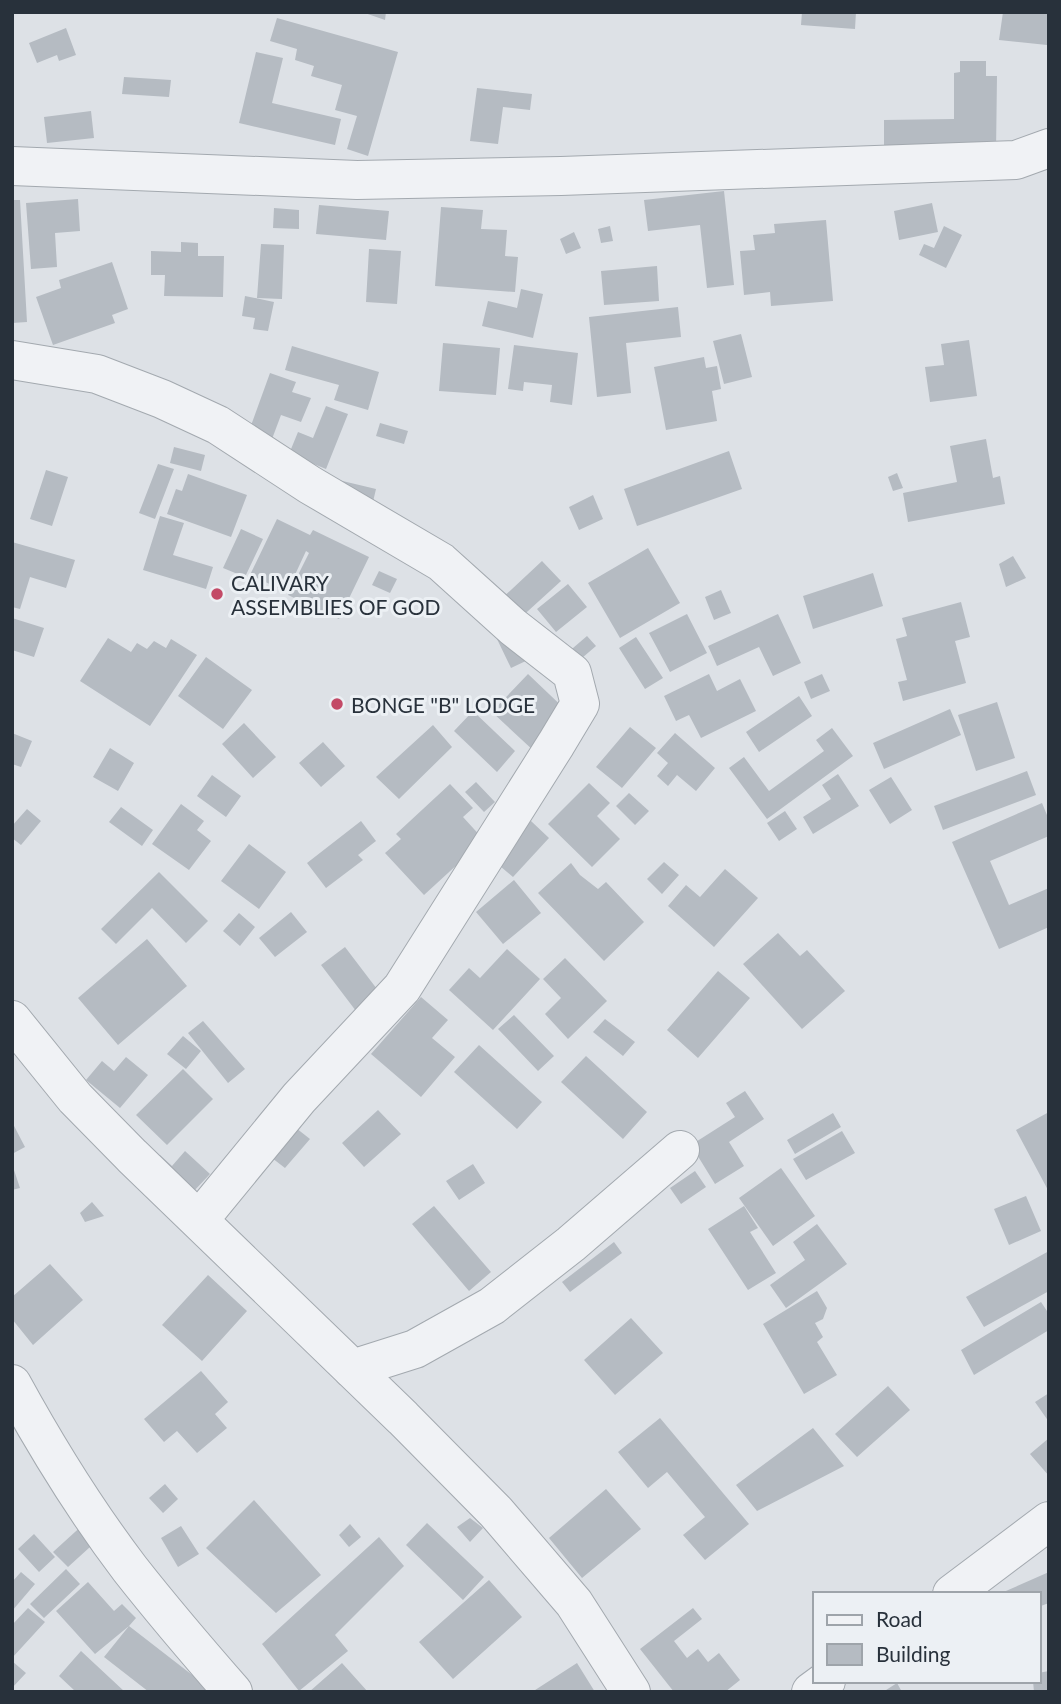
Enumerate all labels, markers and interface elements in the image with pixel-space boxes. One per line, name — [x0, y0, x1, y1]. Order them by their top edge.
place label: CALIVARY ASSEMBLIES OF GOD — [231, 570, 440, 619]
marker: CALIVARY ASSEMBLIES OF GOD — [209, 586, 225, 602]
place label: BONGE "B" LODGE — [351, 692, 535, 717]
marker: BONGE "B" LODGE — [329, 696, 345, 712]
legend — [813, 1592, 1040, 1683]
text: Road — [876, 1606, 923, 1631]
text: Building — [876, 1641, 951, 1666]

